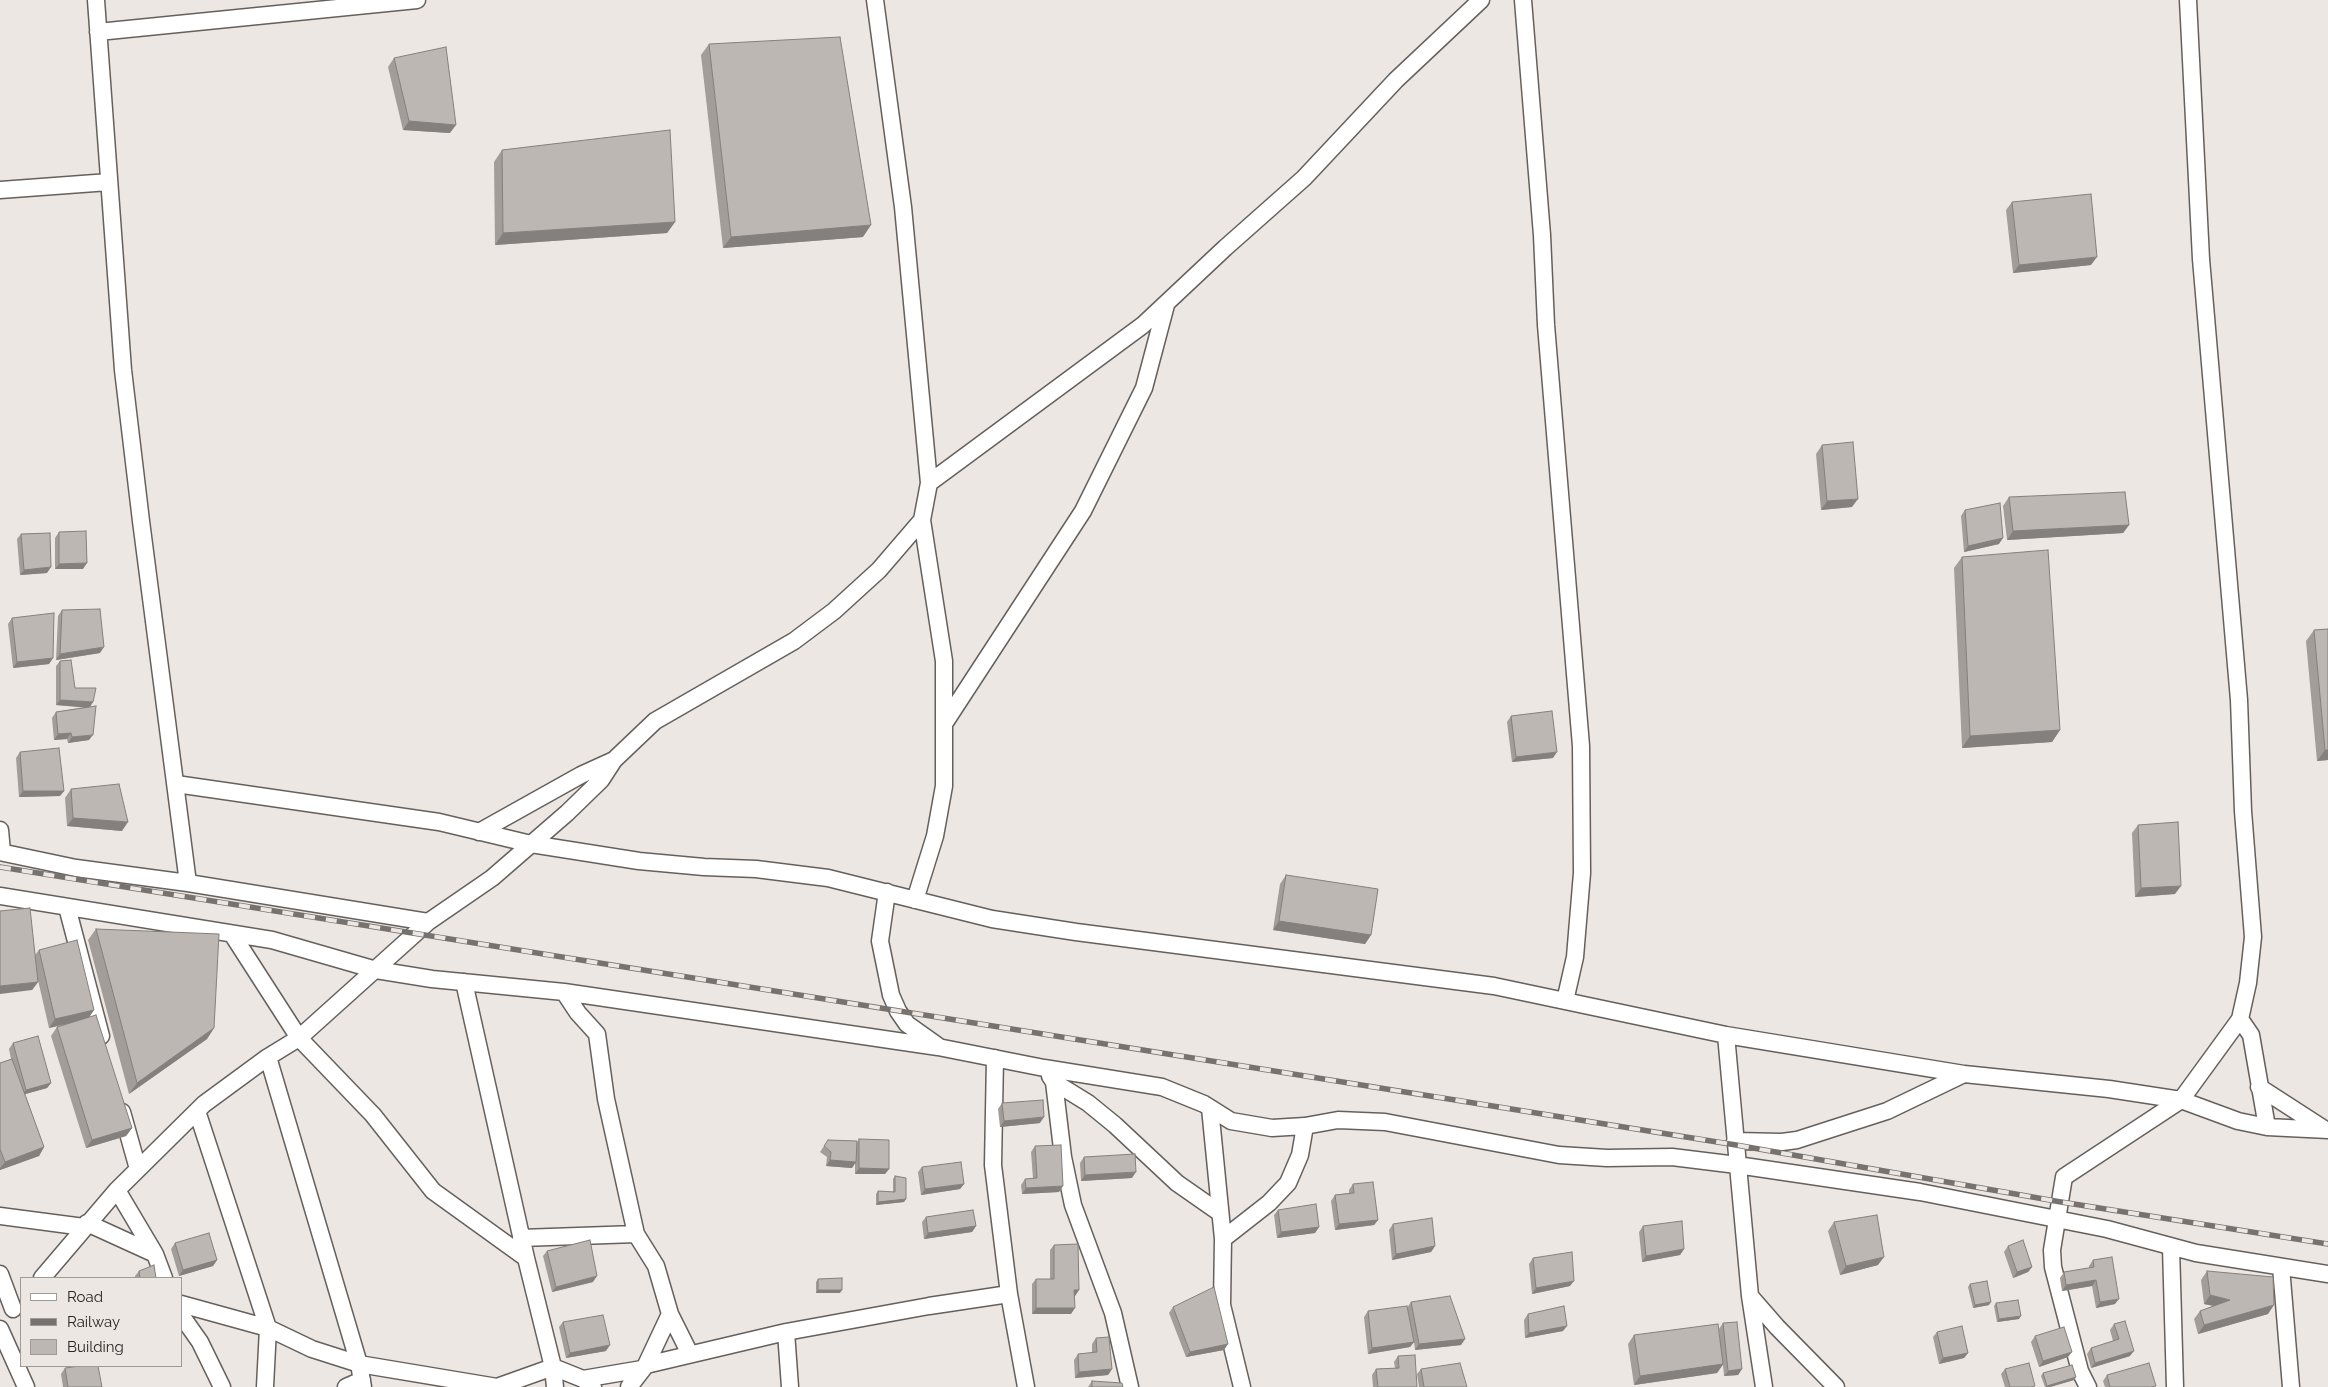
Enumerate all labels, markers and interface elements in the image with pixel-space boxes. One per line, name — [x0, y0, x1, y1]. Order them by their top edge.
legend — [20, 1277, 182, 1367]
text: Road — [67, 1288, 103, 1306]
text: Railway — [67, 1313, 120, 1331]
text: Building — [67, 1338, 124, 1356]

